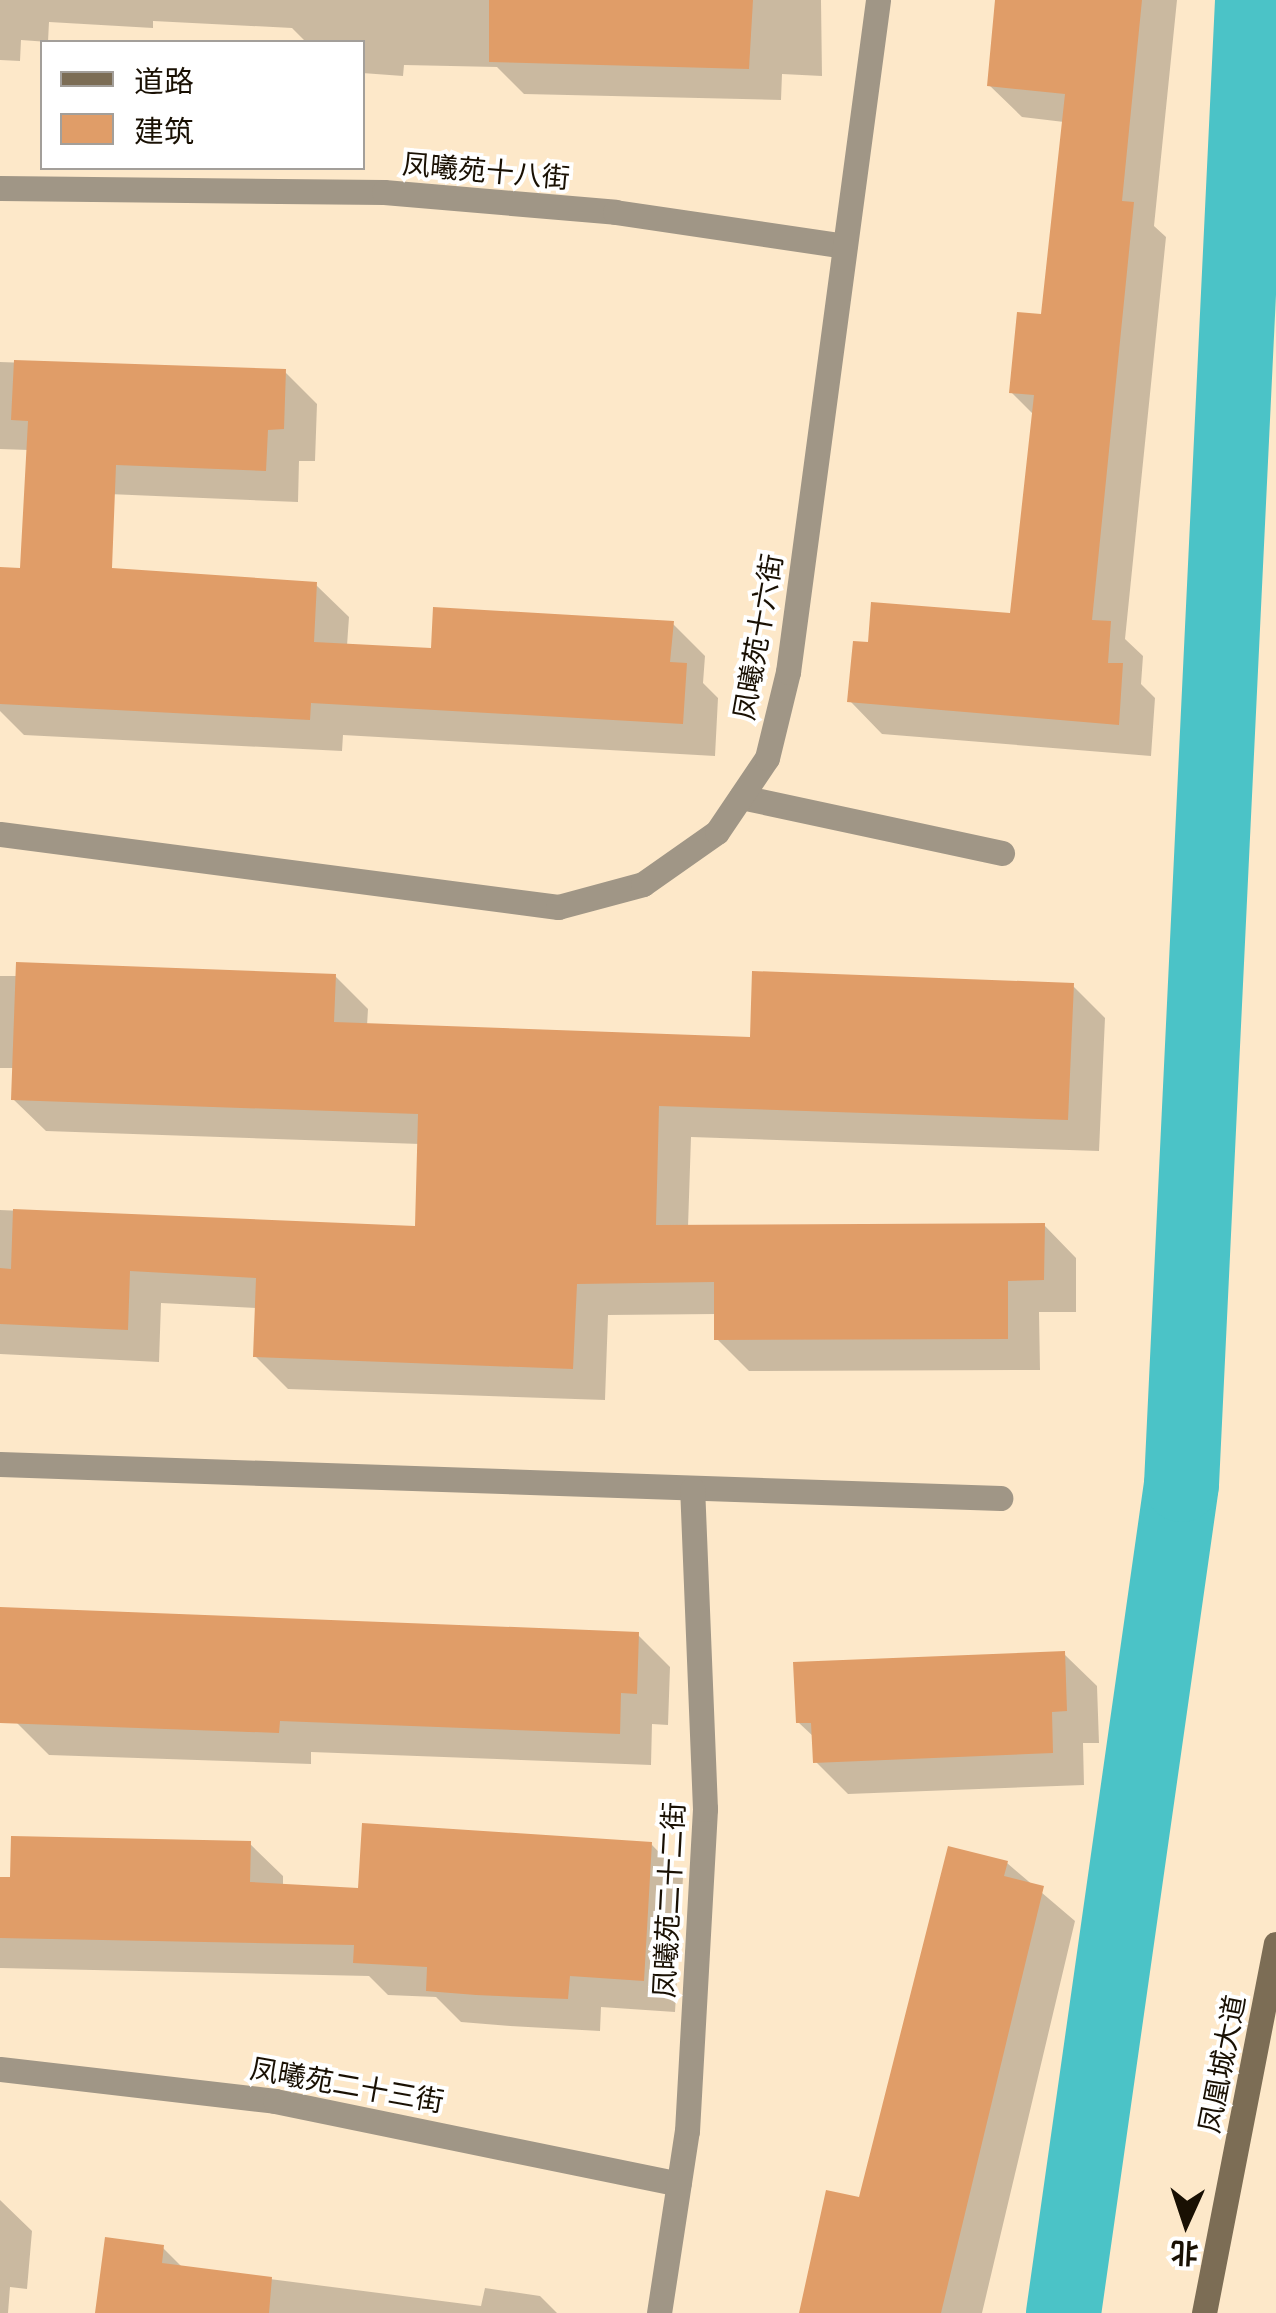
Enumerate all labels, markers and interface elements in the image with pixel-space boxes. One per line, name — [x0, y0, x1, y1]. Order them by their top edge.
legend — [40, 40, 365, 170]
text: 道路 — [134, 61, 194, 102]
text: 建筑 — [134, 111, 194, 152]
street label: 凤曦苑十八街 — [401, 147, 571, 195]
street label: 凤曦苑十六街 — [727, 551, 789, 723]
street label: 凤曦苑二十二街 — [647, 1801, 691, 1999]
street label: 凤凰城大道 — [1192, 1992, 1252, 2136]
street label: 凤曦苑二十三街 — [248, 2051, 446, 2119]
north arrow — [1136, 2173, 1236, 2273]
text: 北 — [1169, 2233, 1199, 2273]

